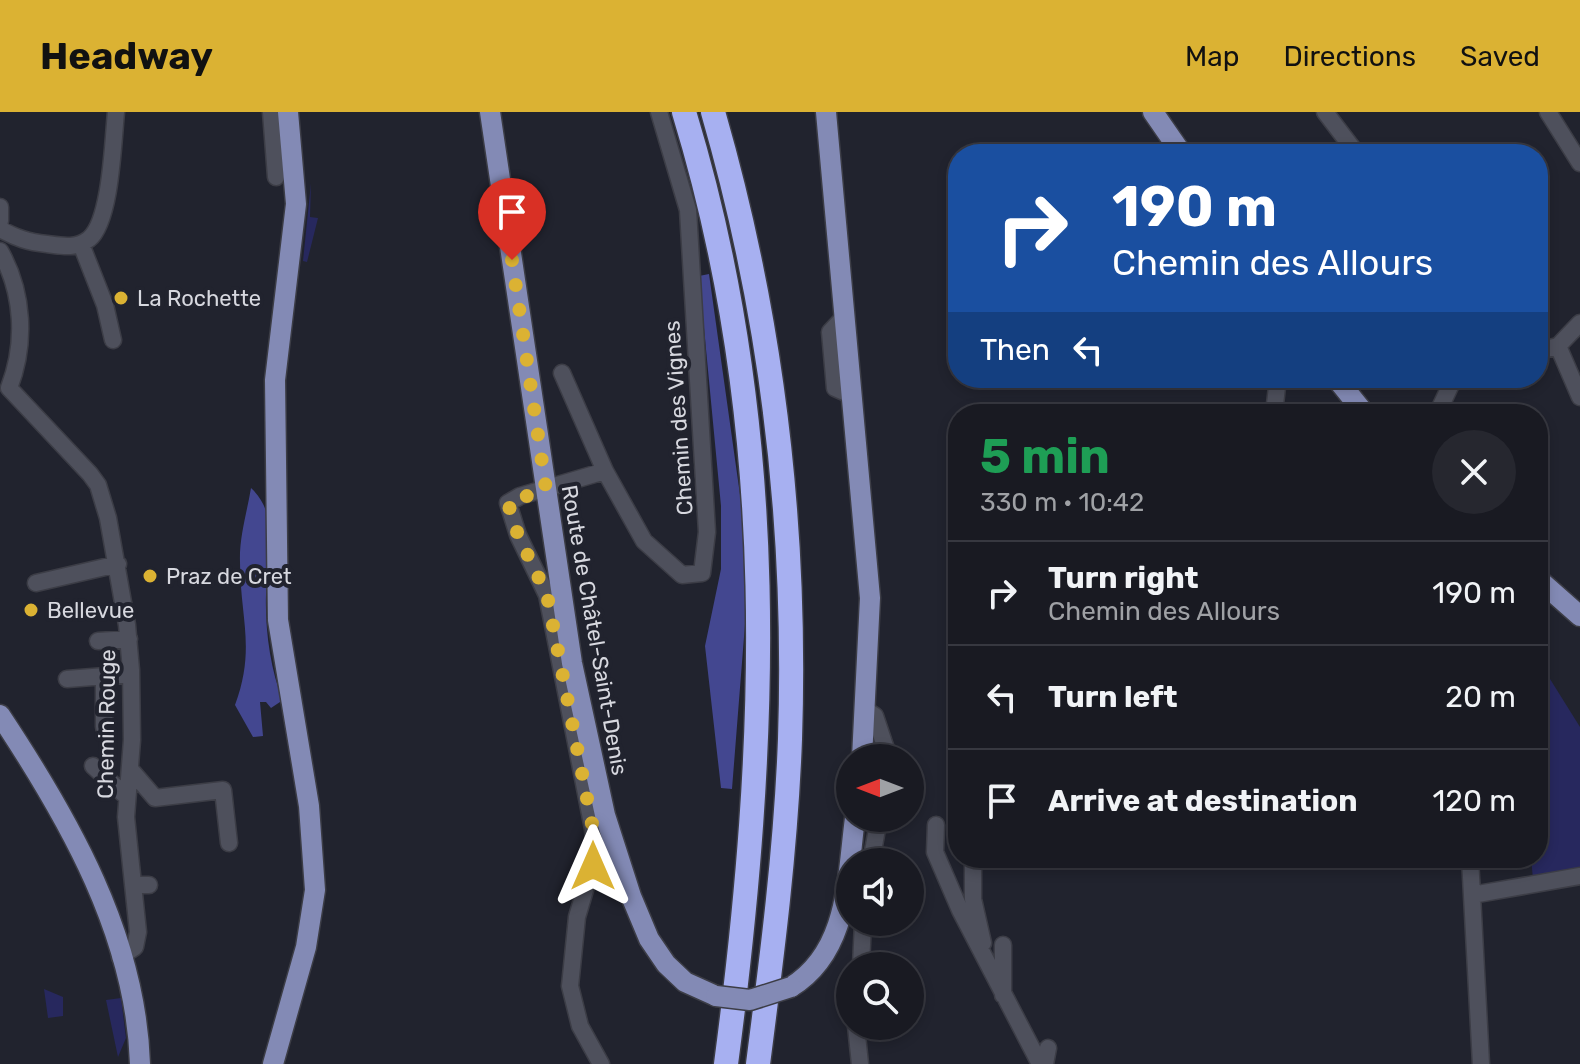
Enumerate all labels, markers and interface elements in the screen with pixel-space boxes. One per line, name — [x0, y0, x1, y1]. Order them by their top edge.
text: Headway — [40, 33, 213, 79]
text: Map — [1185, 40, 1239, 73]
text: Directions — [1283, 40, 1416, 73]
text: Saved — [1460, 40, 1540, 73]
text: 190 m — [1112, 174, 1277, 240]
icon: right — [980, 176, 1084, 280]
pin — [478, 178, 546, 260]
icon: arrive — [490, 190, 534, 234]
text: Chemin des Allours — [1112, 241, 1433, 284]
place label: La Rochette — [137, 285, 261, 312]
marker: La Rochette — [112, 289, 130, 307]
street label: Chemin des Vignes — [658, 320, 699, 516]
icon: left — [1066, 328, 1110, 372]
text: Then — [980, 332, 1050, 368]
text: 5 min — [980, 428, 1110, 485]
button: close — [1432, 430, 1516, 514]
street label: Route de Châtel-Saint-Denis — [556, 483, 633, 777]
text: 330 m · 10:42 — [980, 487, 1144, 518]
text: Turn right — [1048, 560, 1199, 596]
place label: Praz de Cret — [166, 563, 292, 590]
marker: Praz de Cret — [141, 567, 159, 585]
icon: right — [980, 571, 1024, 615]
text: 190 m — [1432, 575, 1516, 611]
text: Chemin des Allours — [1048, 596, 1280, 627]
place label: Bellevue — [47, 597, 134, 624]
marker: Bellevue — [22, 601, 40, 619]
street label: Chemin Rouge — [92, 649, 121, 799]
icon: left — [980, 675, 1024, 719]
text: Turn left — [1048, 679, 1178, 715]
text: 20 m — [1445, 679, 1516, 715]
north arrow — [836, 744, 924, 832]
map controls — [836, 744, 924, 1040]
icon: arrive — [980, 779, 1024, 823]
text: Arrive at destination — [1048, 783, 1358, 819]
text: 120 m — [1432, 783, 1516, 819]
position arrow — [551, 824, 635, 908]
button: sound — [836, 848, 924, 936]
button: search — [836, 952, 924, 1040]

